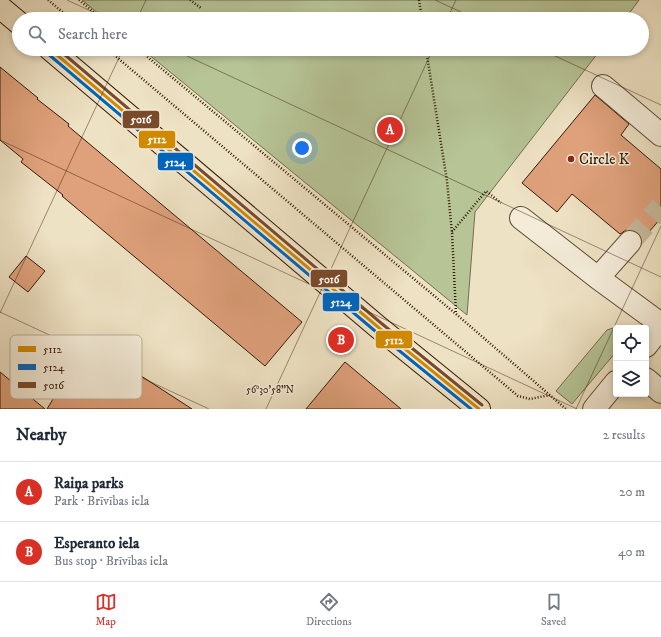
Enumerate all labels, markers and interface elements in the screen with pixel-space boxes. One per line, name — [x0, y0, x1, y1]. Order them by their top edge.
search box — [12, 12, 649, 56]
icon: search — [26, 23, 48, 45]
text: Search here — [58, 25, 127, 44]
line badge: 5016 — [122, 110, 160, 129]
text: 5016 — [129, 113, 153, 127]
pin: A — [377, 115, 403, 145]
line badge: 5112 — [138, 130, 176, 149]
text: 5112 — [147, 133, 167, 147]
your location — [292, 138, 312, 158]
place label: Circle K — [579, 150, 630, 169]
line badge: 5124 — [157, 152, 194, 171]
marker: Circle K — [566, 154, 576, 164]
text: 5124 — [163, 156, 186, 170]
line badge: 5016 — [310, 269, 348, 288]
text: 5016 — [317, 273, 341, 287]
line badge: 5124 — [322, 292, 360, 312]
text: 5124 — [329, 296, 352, 310]
pin: B — [328, 325, 354, 355]
map controls — [613, 325, 649, 397]
button: locate — [613, 325, 649, 361]
line badge: 5112 — [375, 330, 413, 349]
text: 5112 — [384, 334, 404, 348]
legend — [10, 335, 142, 399]
text: 5112 — [43, 343, 63, 357]
text: 5124 — [43, 361, 65, 375]
button: layers — [613, 361, 649, 397]
text: 5016 — [43, 379, 65, 393]
text: 56°30'58"N — [246, 384, 294, 396]
text: Nearby — [16, 424, 66, 446]
text: 2 results — [603, 427, 645, 443]
text: Raiņa parks — [54, 474, 124, 493]
text: A — [25, 484, 33, 500]
text: 20 m — [619, 484, 645, 500]
text: Park · Brīvības iela — [54, 493, 149, 509]
text: Esperanto iela — [54, 534, 139, 553]
text: B — [25, 544, 33, 560]
text: 40 m — [618, 544, 645, 560]
text: Bus stop · Brīvības iela — [54, 553, 168, 569]
tab: Map — [95, 591, 117, 629]
tab: Directions — [306, 591, 352, 629]
tab: Saved — [541, 591, 566, 629]

